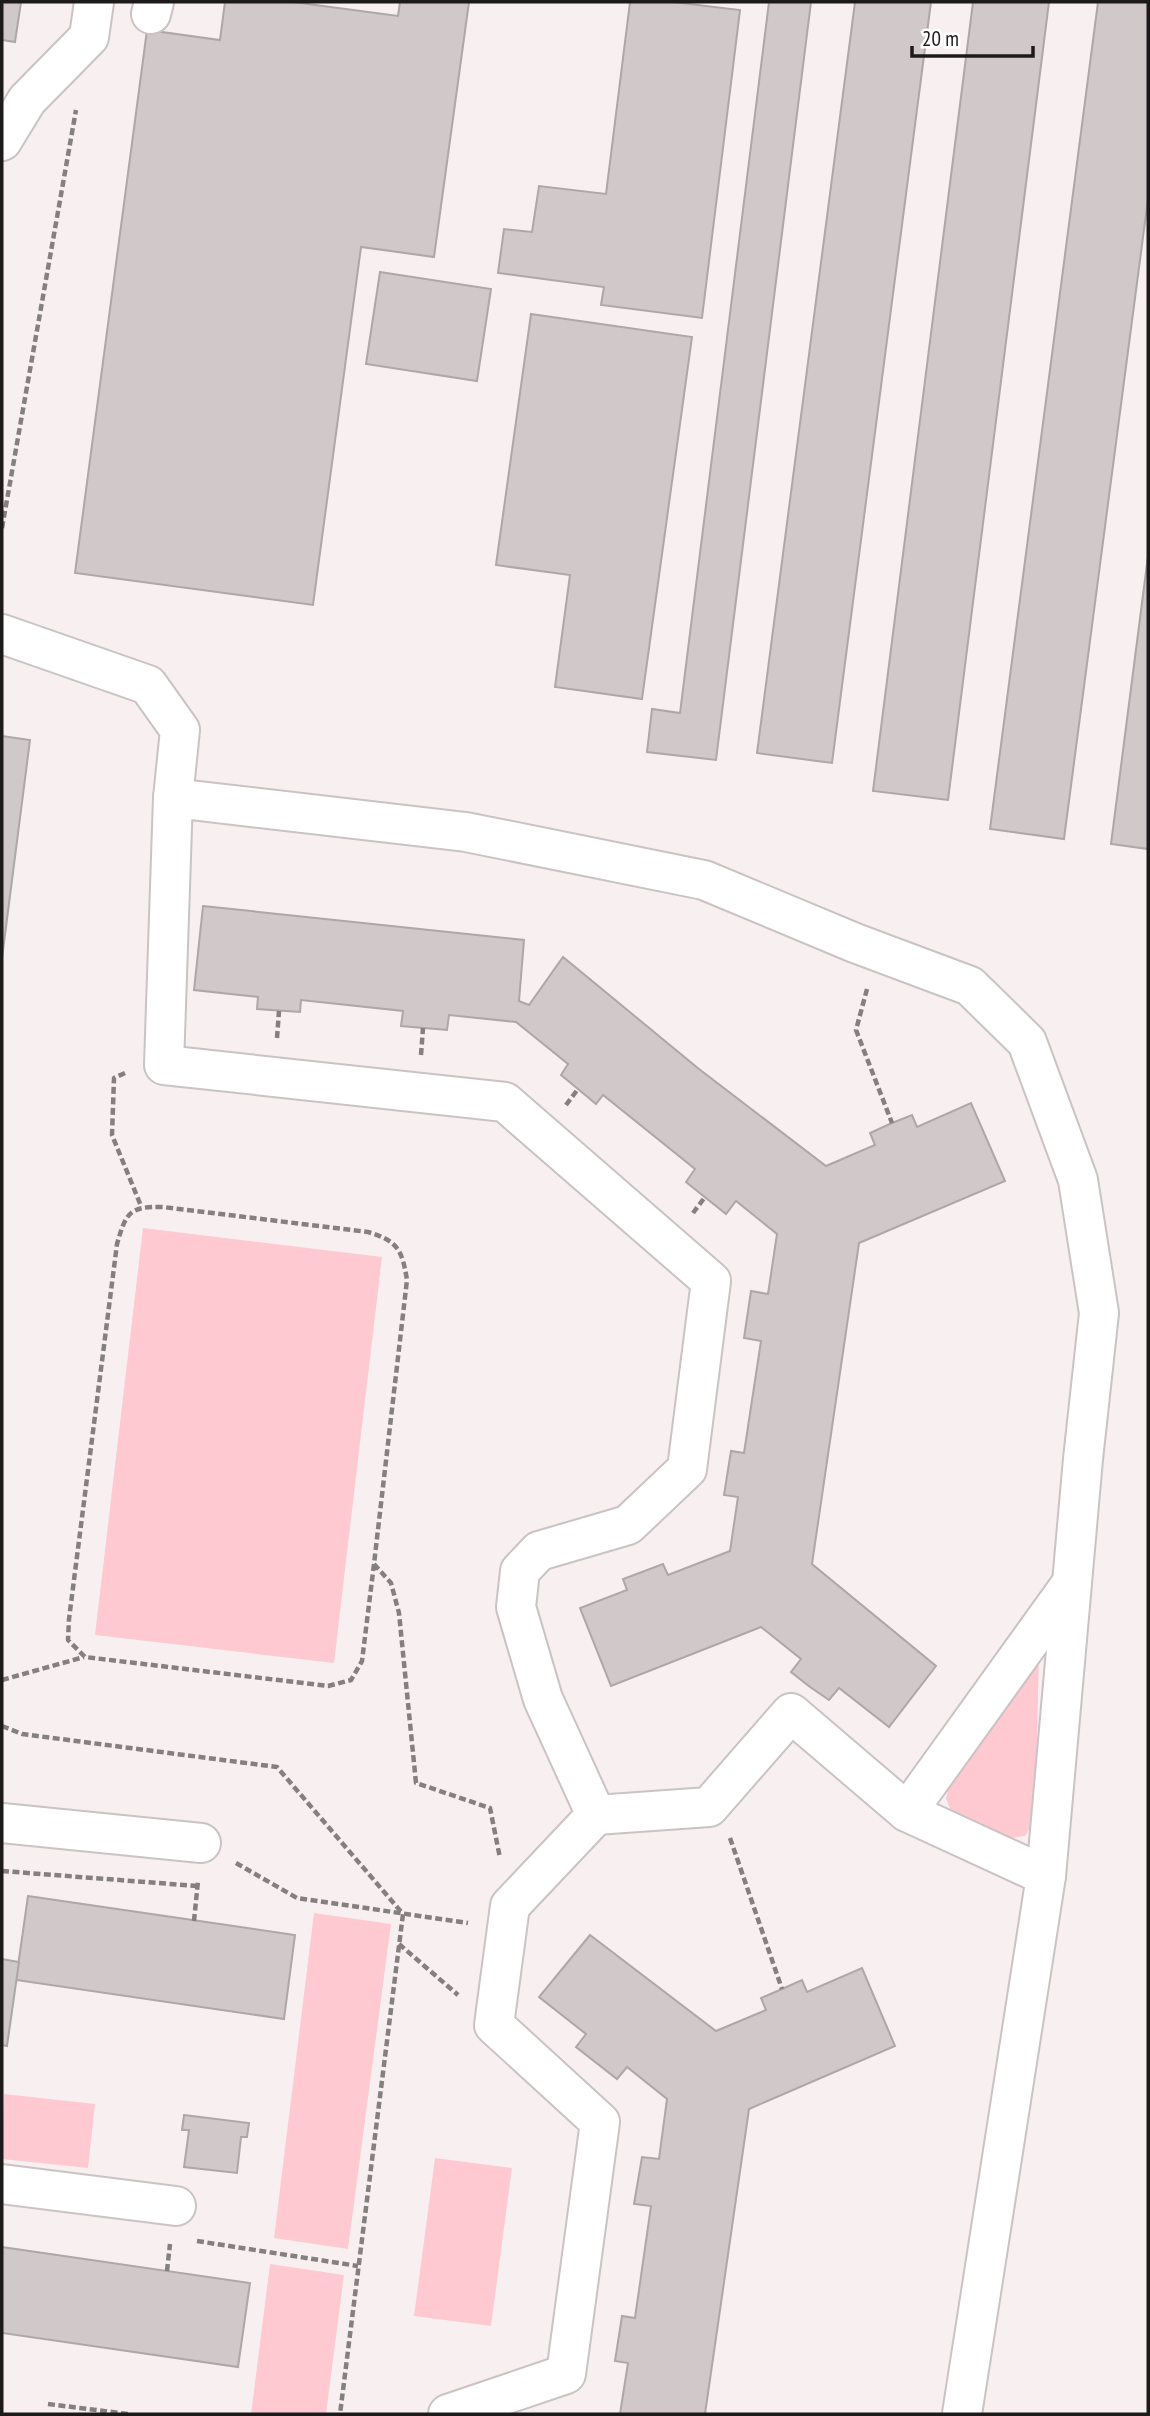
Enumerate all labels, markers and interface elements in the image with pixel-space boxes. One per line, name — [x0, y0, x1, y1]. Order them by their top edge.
scale bar — [912, 14, 1033, 58]
text: 20 m — [922, 25, 959, 52]

